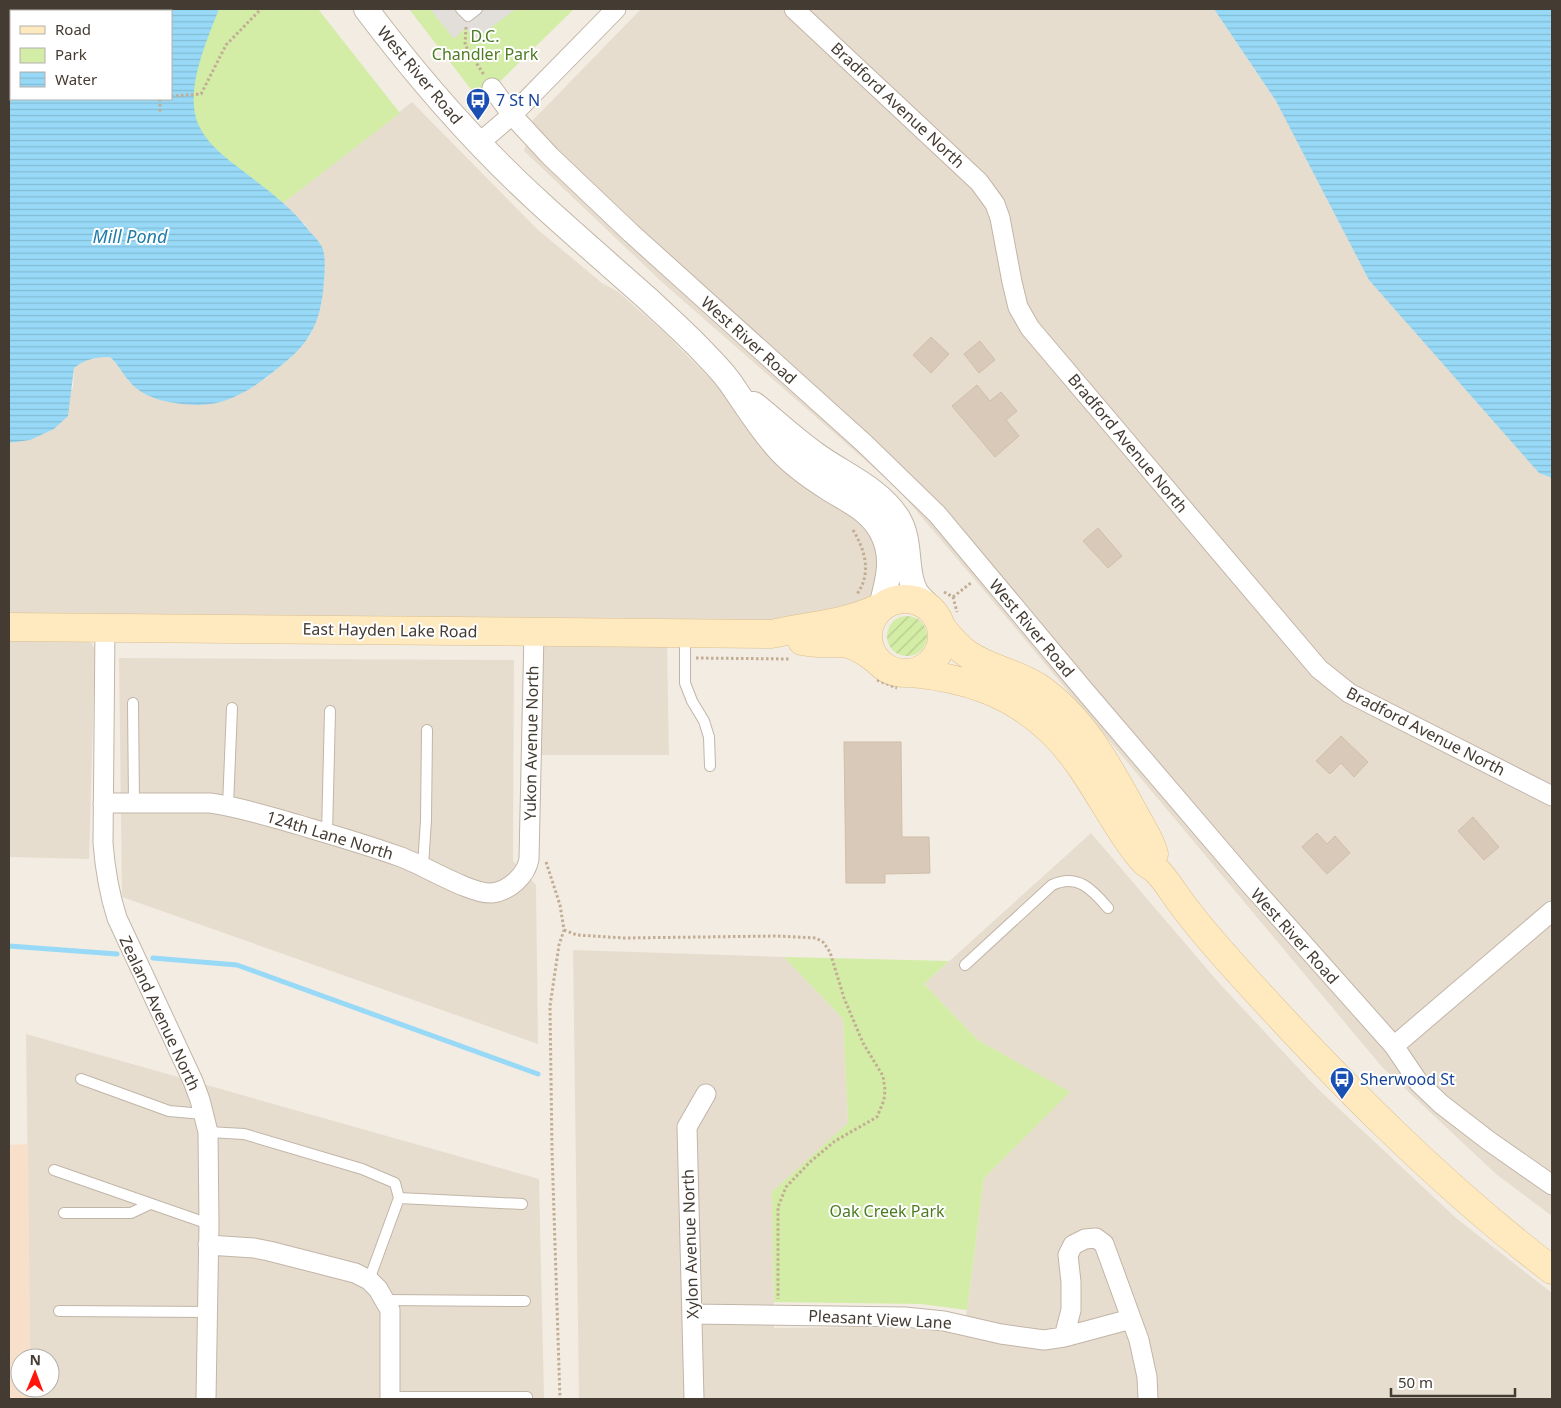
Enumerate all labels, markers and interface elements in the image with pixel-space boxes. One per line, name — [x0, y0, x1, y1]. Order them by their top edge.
legend — [10, 10, 172, 100]
text: Road — [55, 19, 91, 39]
street label: West River Road — [372, 21, 468, 129]
park label: D.C. Chandler Park — [432, 25, 539, 65]
street label: Bradford Avenue North — [826, 37, 970, 173]
text: Park — [55, 44, 87, 64]
text: Water — [55, 69, 97, 89]
bus stop icon: 7 St N — [465, 87, 491, 121]
place label: 7 St N — [496, 89, 540, 111]
water label: Mill Pond — [93, 224, 168, 248]
street label: West River Road — [696, 291, 802, 389]
street label: Bradford Avenue North — [1063, 369, 1193, 517]
street label: West River Road — [984, 574, 1080, 682]
street label: East Hayden Lake Road — [302, 617, 478, 643]
street label: Yukon Avenue North — [519, 665, 543, 821]
street label: Bradford Avenue North — [1343, 681, 1509, 781]
street label: 124th Lane North — [264, 805, 396, 865]
street label: West River Road — [1246, 883, 1344, 989]
street label: Zealand Avenue North — [114, 932, 206, 1094]
bus stop icon: Sherwood St — [1329, 1066, 1355, 1100]
place label: Sherwood St — [1360, 1068, 1455, 1090]
street label: Xylon Avenue North — [676, 1169, 704, 1319]
park label: Oak Creek Park — [829, 1200, 945, 1222]
street label: Pleasant View Lane — [808, 1304, 952, 1334]
north arrow — [10, 1348, 60, 1398]
text: N — [29, 1350, 41, 1369]
scale bar — [1391, 1366, 1515, 1398]
text: 50 m — [1398, 1372, 1433, 1392]

